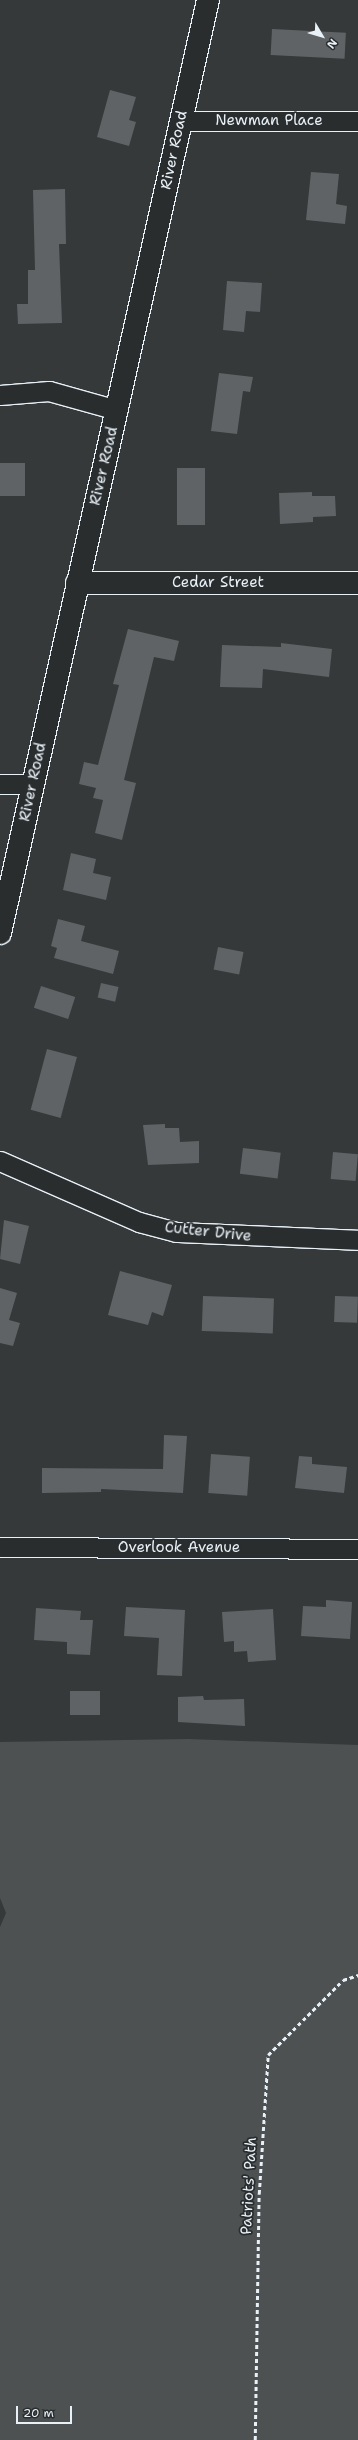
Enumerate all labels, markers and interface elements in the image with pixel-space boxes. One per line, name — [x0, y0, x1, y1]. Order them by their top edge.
north arrow — [302, 16, 342, 56]
text: N — [323, 36, 340, 52]
street label: River Road — [157, 109, 191, 191]
street label: Newman Place — [215, 112, 323, 130]
street label: River Road — [86, 425, 122, 507]
street label: Cedar Street — [172, 574, 264, 592]
street label: River Road — [16, 741, 50, 823]
street label: Cutter Drive — [164, 1219, 252, 1245]
street label: Overlook Avenue — [118, 1539, 240, 1557]
street label: Patriots' Path — [237, 2137, 261, 2235]
scale bar — [18, 2398, 74, 2424]
text: 20 m — [23, 2405, 54, 2421]

